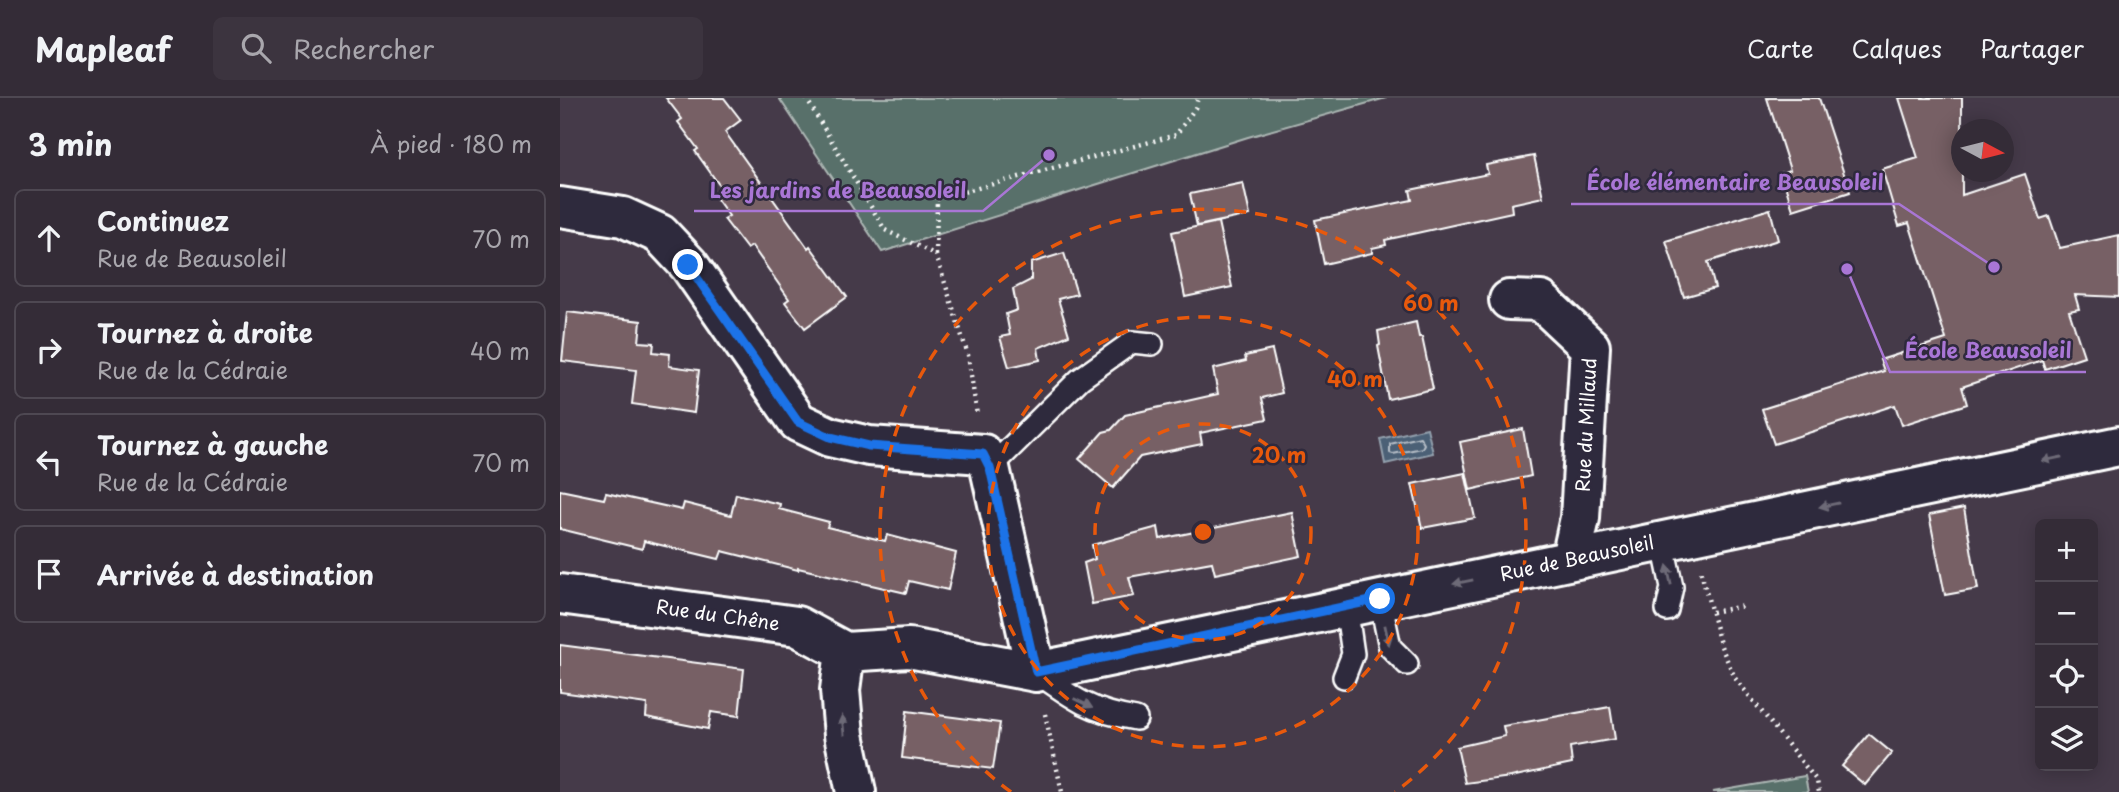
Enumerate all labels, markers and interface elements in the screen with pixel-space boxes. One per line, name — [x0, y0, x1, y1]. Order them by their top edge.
search box — [213, 17, 703, 80]
text: Mapleaf — [35, 23, 171, 73]
icon: search — [237, 29, 275, 67]
text: Rechercher — [293, 29, 434, 68]
text: Carte — [1747, 30, 1813, 66]
text: Calques — [1851, 30, 1942, 66]
text: Partager — [1980, 30, 2084, 66]
north arrow — [1951, 119, 2014, 182]
text: 3 min — [28, 121, 113, 166]
text: À pied · 180 m — [370, 126, 532, 161]
callout: École élémentaire Beausoleil — [1571, 162, 1899, 204]
text: École élémentaire Beausoleil — [1587, 165, 1883, 197]
callout: Les jardins de Beausoleil — [694, 169, 983, 211]
text: Les jardins de Beausoleil — [710, 173, 966, 205]
text: Continuez — [97, 201, 229, 240]
icon: ahead — [30, 219, 68, 257]
text: 70 m — [472, 221, 530, 256]
text: Rue de Beausoleil — [97, 240, 287, 275]
route end — [672, 249, 703, 280]
text: 60 m — [1403, 286, 1459, 318]
text: Tournez à droite — [97, 313, 313, 352]
callout: École Beausoleil — [1890, 330, 2086, 372]
icon: right — [30, 331, 68, 369]
text: 40 m — [470, 333, 530, 368]
text: École Beausoleil — [1904, 333, 2072, 365]
text: Rue de la Cédraie — [97, 352, 288, 387]
street label: Rue du Millaud — [1568, 357, 1602, 493]
text: 40 m — [1327, 362, 1383, 394]
text: Tournez à gauche — [97, 425, 328, 464]
text: 20 m — [1252, 438, 1306, 470]
icon: left — [30, 443, 68, 481]
text: 70 m — [472, 445, 530, 480]
one-way arrow — [2041, 454, 2063, 465]
text: Rue de la Cédraie — [97, 464, 288, 499]
one-way arrow — [1818, 500, 1840, 511]
map controls — [2035, 519, 2098, 771]
button: + — [2035, 519, 2098, 582]
centre of rings — [1191, 520, 1215, 544]
street label: Rue de Beausoleil — [1497, 527, 1656, 587]
icon: arrive — [30, 555, 68, 593]
text: Arrivée à destination — [97, 555, 374, 594]
one-way arrow — [1664, 564, 1675, 586]
one-way arrow — [1452, 576, 1474, 587]
button: − — [2035, 582, 2098, 645]
route start — [1364, 583, 1395, 614]
street label: Rue du Chêne — [654, 591, 782, 637]
one-way arrow — [1382, 624, 1393, 646]
button: locate — [2035, 645, 2098, 708]
one-way arrow — [1073, 697, 1093, 709]
button: layers — [2035, 708, 2098, 771]
one-way arrow — [838, 714, 849, 736]

